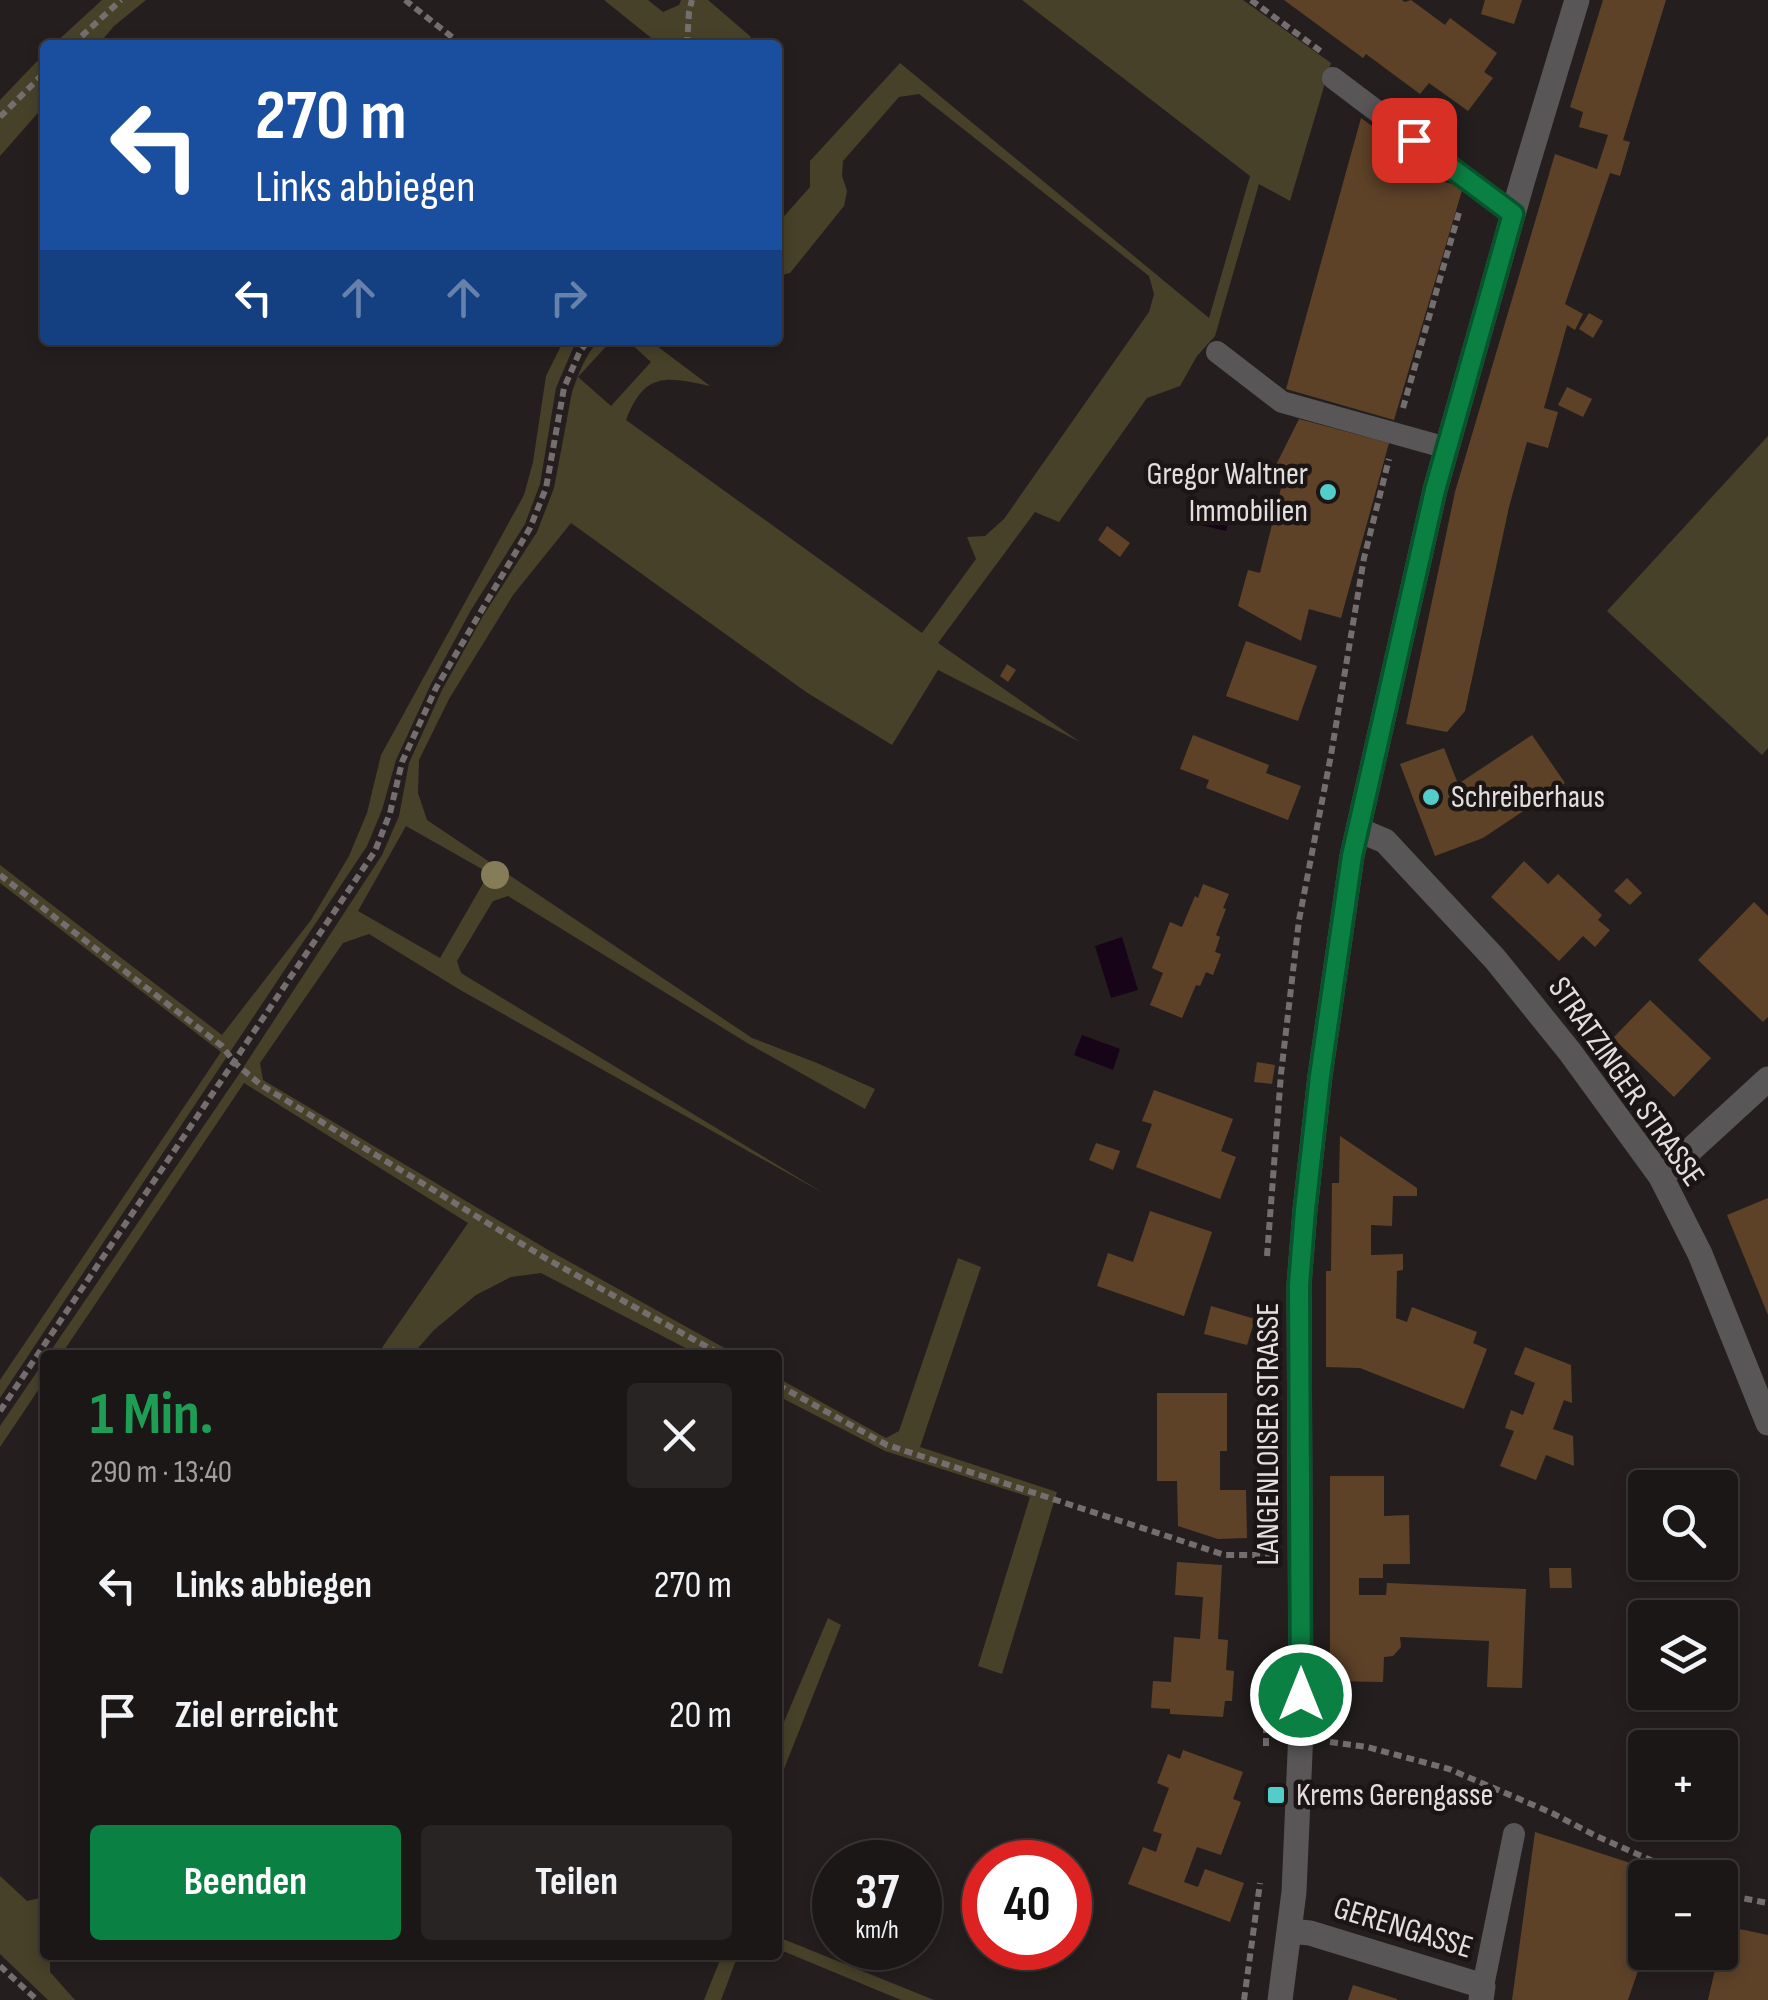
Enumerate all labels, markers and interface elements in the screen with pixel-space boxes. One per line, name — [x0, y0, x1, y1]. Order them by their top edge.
text: 270 m — [255, 75, 407, 159]
icon: left — [90, 80, 220, 210]
pin — [1372, 98, 1457, 183]
icon: arrive — [1387, 113, 1442, 168]
text: Links abbiegen — [255, 160, 475, 215]
icon: left — [226, 270, 281, 325]
icon: ahead — [331, 270, 386, 325]
icon: ahead — [436, 270, 491, 325]
icon: right — [541, 270, 596, 325]
place label: Gregor Waltner Immobilien — [1146, 455, 1308, 531]
marker: Gregor Waltner Immobilien — [1317, 481, 1339, 503]
place label: Schreiberhaus — [1451, 778, 1605, 817]
marker: Schreiberhaus — [1420, 786, 1442, 808]
street label: STRATZINGER STRASSE — [1539, 970, 1713, 1194]
street label: LANGENLOISER STRASSE — [1249, 1303, 1288, 1565]
text: 1 Min. — [90, 1379, 213, 1451]
button: close — [627, 1383, 732, 1488]
text: 290 m · 13:40 — [90, 1453, 232, 1492]
map controls — [1628, 1470, 1738, 1970]
button: search — [1628, 1470, 1738, 1580]
icon: left — [90, 1558, 145, 1613]
text: Links abbiegen — [175, 1563, 372, 1608]
text: 270 m — [654, 1563, 732, 1608]
button: layers — [1628, 1600, 1738, 1710]
position arrow — [1249, 1643, 1353, 1747]
icon: arrive — [90, 1688, 145, 1743]
text: Ziel erreicht — [175, 1693, 338, 1738]
text: 20 m — [669, 1693, 732, 1738]
button: + — [1628, 1730, 1738, 1840]
place label: Krems Gerengasse — [1296, 1776, 1493, 1815]
marker: Krems Gerengasse — [1265, 1784, 1287, 1806]
button: Beenden — [90, 1825, 401, 1940]
button: Teilen — [421, 1825, 732, 1940]
speed limit sign: 40 — [962, 1840, 1092, 1970]
button: − — [1628, 1860, 1738, 1970]
text: 37 — [855, 1863, 899, 1923]
street label: GERENGASSE — [1329, 1888, 1477, 1968]
text: km/h — [855, 1915, 899, 1946]

